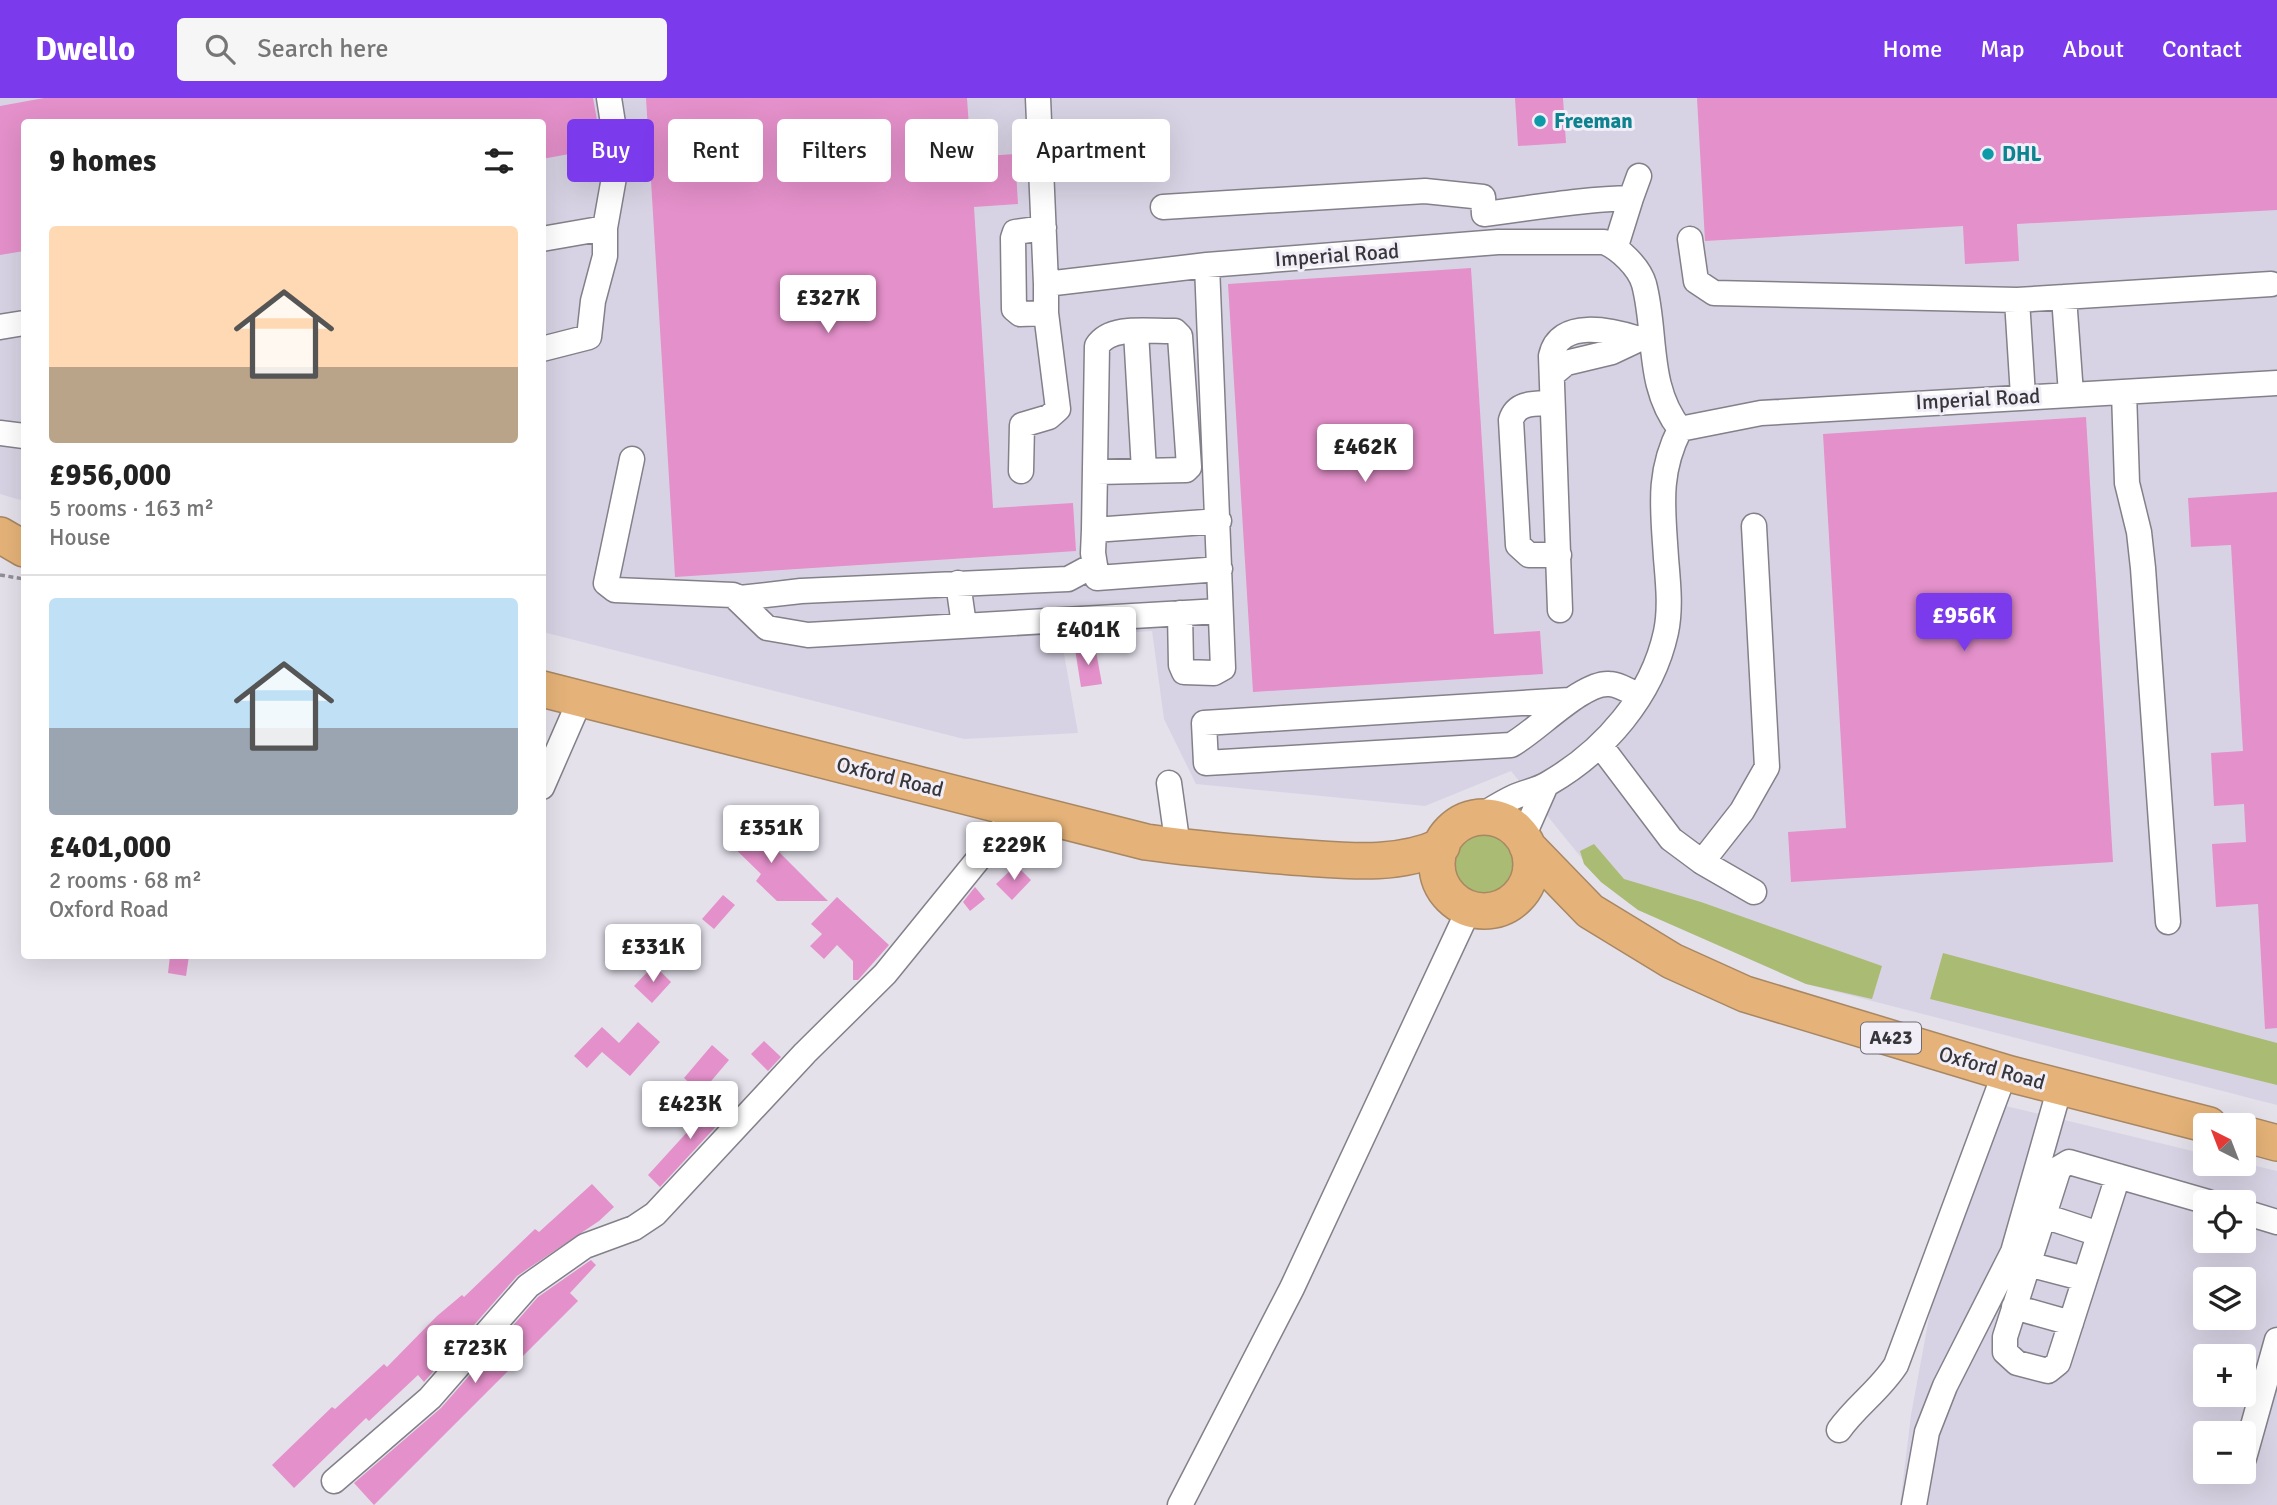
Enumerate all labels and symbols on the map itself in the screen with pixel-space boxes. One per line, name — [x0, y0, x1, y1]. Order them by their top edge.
place label: Freeman — [1554, 108, 1633, 134]
marker: Freeman — [1532, 113, 1548, 129]
place label: DHL — [2002, 141, 2041, 167]
marker: DHL — [1980, 146, 1996, 162]
street label: Imperial Road — [1274, 238, 1400, 272]
pin: £327K — [779, 275, 877, 335]
street label: Imperial Road — [1915, 383, 2041, 415]
pin: £462K — [1316, 424, 1414, 484]
pin: £956K — [1915, 594, 2013, 653]
pin: £401K — [1039, 608, 1137, 667]
street label: Oxford Road — [834, 751, 946, 803]
pin: £351K — [722, 806, 820, 865]
pin: £229K — [965, 822, 1063, 882]
pin: £331K — [604, 924, 702, 984]
road number: A423 — [1861, 1022, 1921, 1054]
street label: Oxford Road — [1936, 1040, 2048, 1096]
pin: £423K — [641, 1082, 739, 1141]
north arrow — [2193, 1113, 2256, 1176]
pin: £723K — [426, 1326, 524, 1385]

